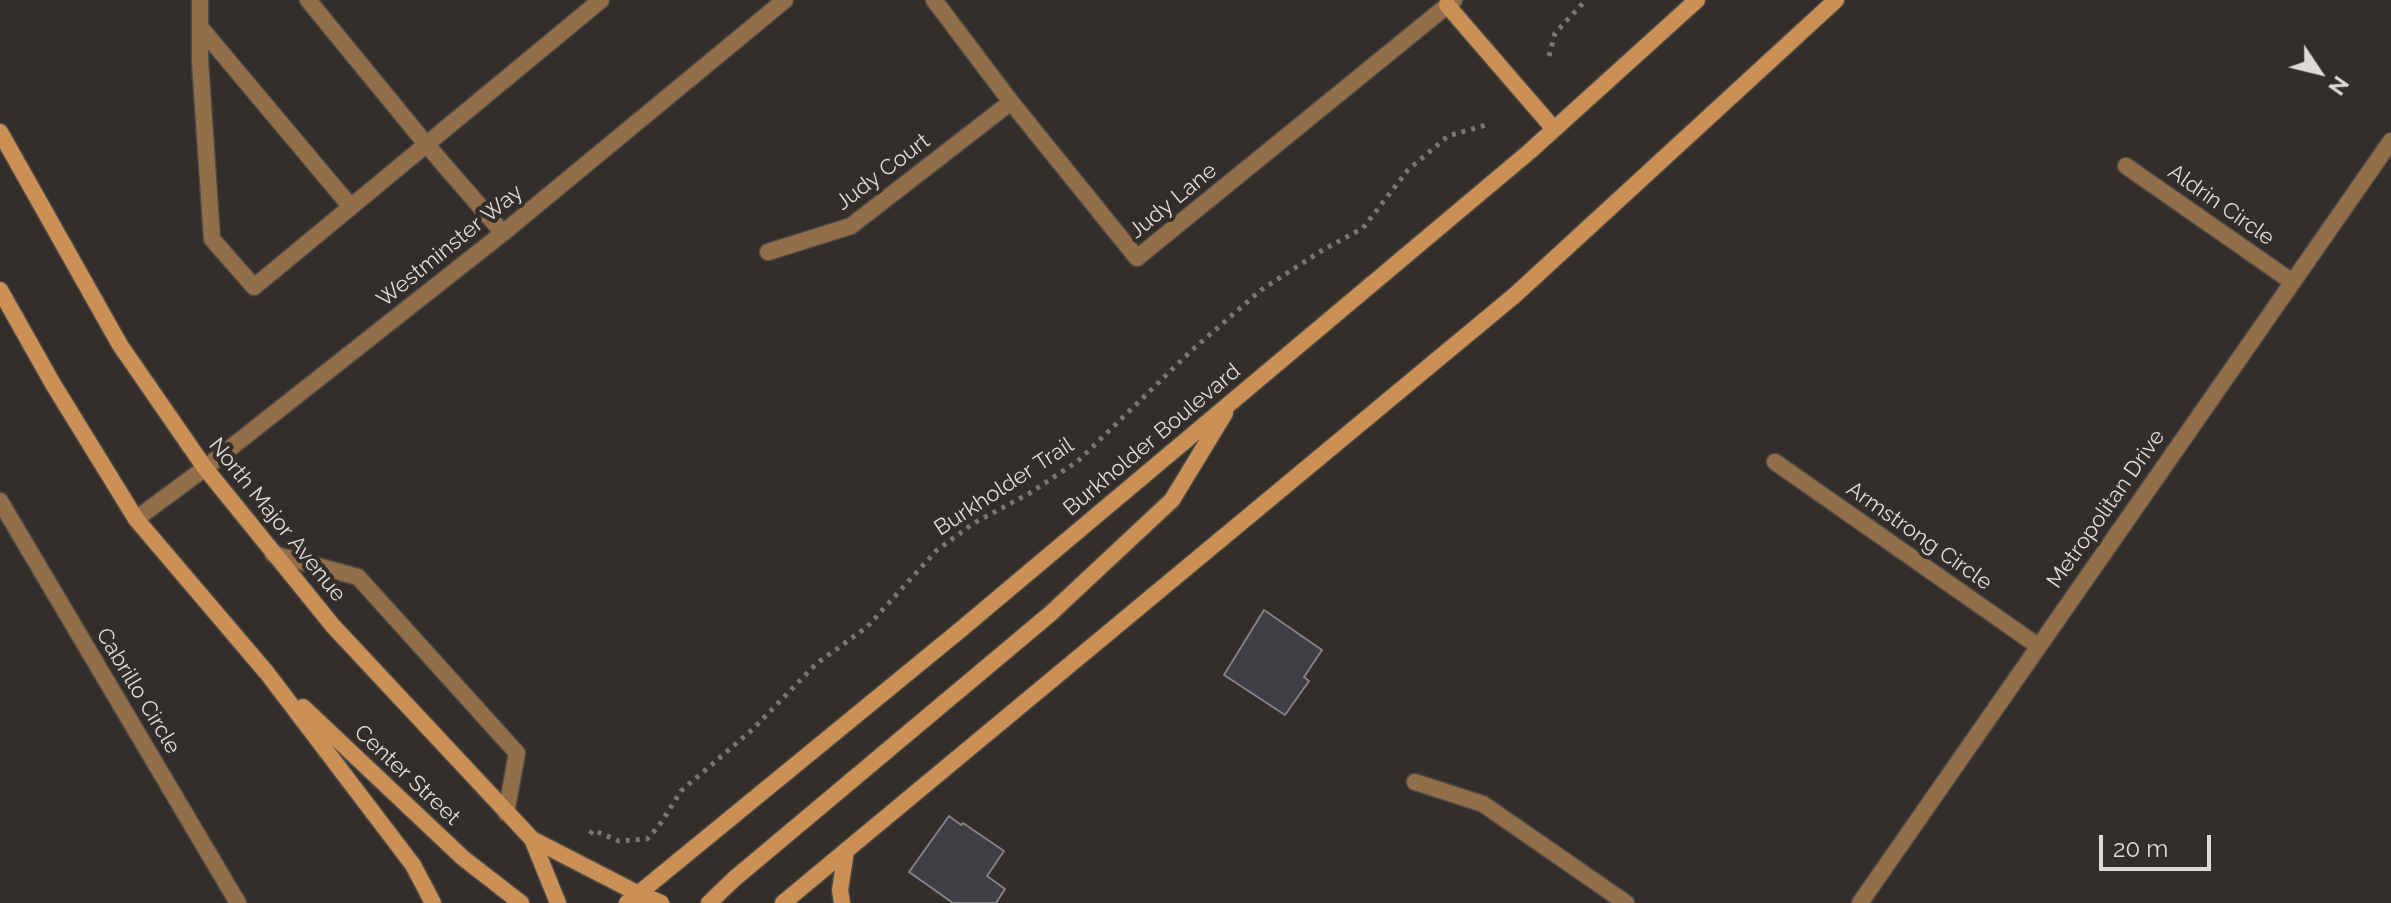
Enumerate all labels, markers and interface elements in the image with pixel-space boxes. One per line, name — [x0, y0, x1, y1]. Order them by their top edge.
north arrow — [2279, 32, 2359, 112]
text: N — [2323, 71, 2354, 100]
street label: Judy Court — [831, 128, 935, 216]
street label: Judy Lane — [1124, 158, 1222, 244]
street label: Aldrin Circle — [2163, 159, 2279, 251]
street label: Westminster Way — [372, 179, 528, 313]
street label: Burkholder Boulevard — [1058, 358, 1246, 522]
street label: Metropolitan Drive — [2041, 425, 2171, 593]
street label: Burkholder Trail — [929, 432, 1079, 542]
street label: North Major Avenue — [203, 433, 351, 607]
street label: Armstrong Circle — [1841, 476, 1997, 596]
street label: Cabrillo Circle — [90, 623, 186, 759]
street label: Center Street — [349, 719, 465, 831]
scale bar — [2103, 819, 2215, 869]
text: 20 m — [2113, 834, 2168, 863]

